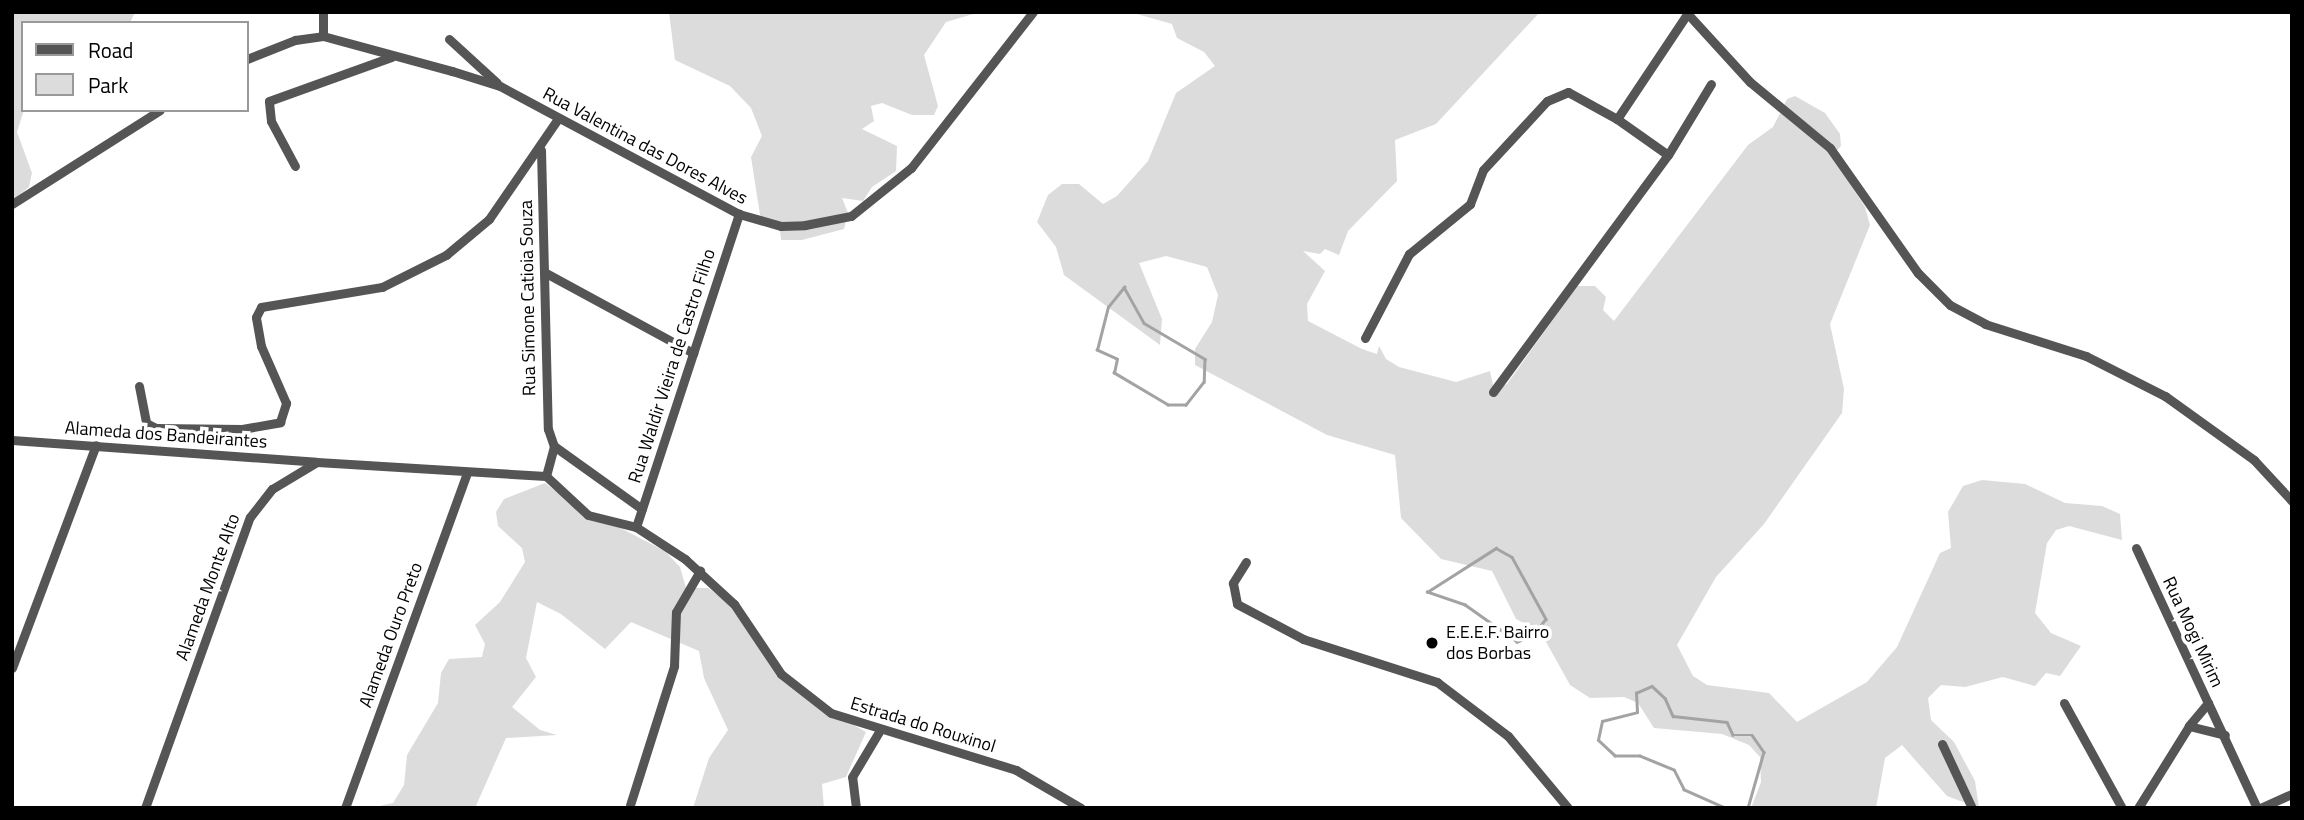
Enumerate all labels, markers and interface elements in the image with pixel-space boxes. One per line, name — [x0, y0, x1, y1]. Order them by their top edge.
legend — [21, 21, 248, 112]
text: Road — [88, 34, 133, 66]
text: Park — [88, 69, 128, 101]
street label: Rua Valentina das Dores Alves — [539, 83, 751, 209]
street label: Rua Simone Catioia Souza — [515, 200, 541, 396]
street label: Rua Waldir Vieira de Castro Filho — [624, 246, 720, 486]
street label: Alameda dos Bandeirantes — [64, 417, 268, 453]
street label: Alameda Monte Alto — [171, 511, 245, 663]
street label: Alameda Ouro Preto — [355, 559, 427, 711]
street label: Rua Mogi Mirim — [2158, 573, 2228, 691]
place label: E.E.E.F. Bairro dos Borbas — [1446, 622, 1549, 664]
marker: E.E.E.F. Bairro dos Borbas — [1424, 635, 1440, 651]
street label: Estrada do Rouxinol — [848, 693, 998, 757]

